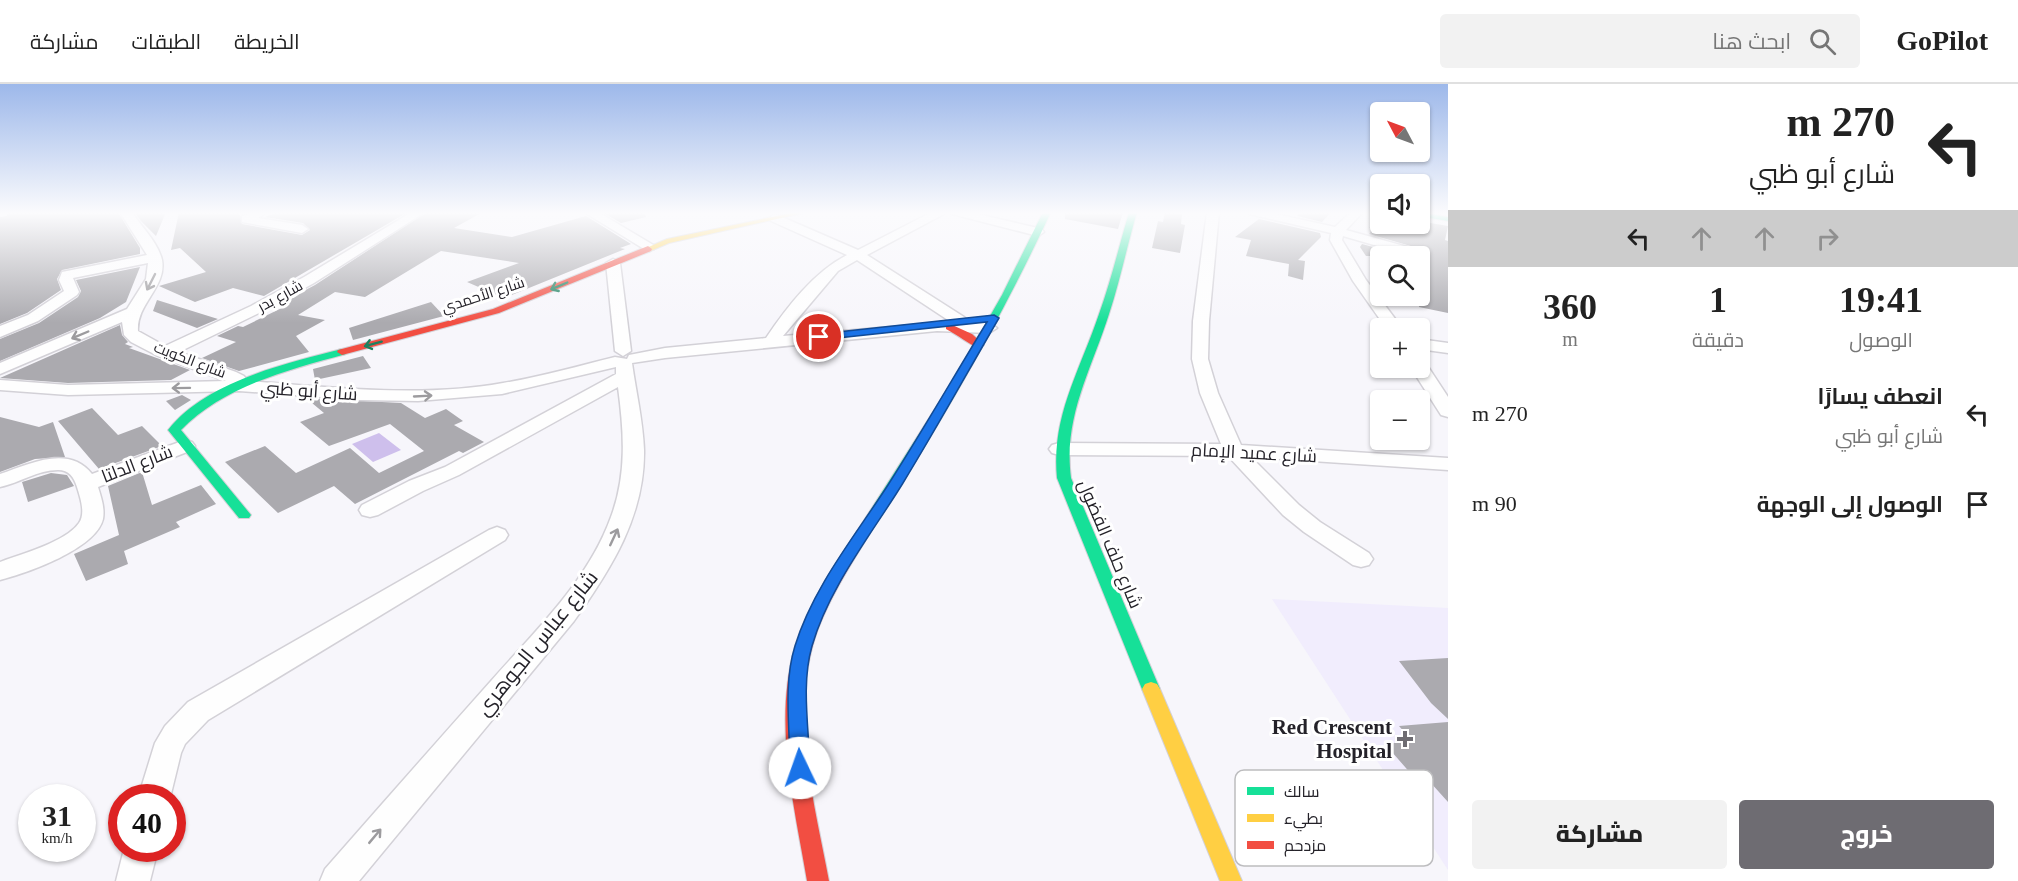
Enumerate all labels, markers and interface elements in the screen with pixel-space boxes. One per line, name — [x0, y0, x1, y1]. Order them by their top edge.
search box — [1440, 14, 1860, 68]
icon: search — [1806, 25, 1839, 58]
text: GoPilot — [1896, 25, 1988, 56]
text: ابحث هنا — [1712, 29, 1791, 54]
text: مشاركة — [30, 30, 99, 54]
text: الطبقات — [132, 30, 201, 54]
text: الخريطة — [234, 30, 300, 54]
text: 270 m — [1787, 99, 1895, 145]
north arrow — [1370, 102, 1430, 162]
map controls — [1370, 102, 1430, 450]
icon: left — [1916, 108, 1994, 186]
text: شارع أبو ظبي — [1749, 159, 1895, 189]
button: sound — [1370, 174, 1430, 234]
icon: left — [1622, 222, 1655, 255]
icon: ahead — [1685, 222, 1718, 255]
icon: ahead — [1748, 222, 1781, 255]
icon: right — [1811, 222, 1844, 255]
button: search — [1370, 246, 1430, 306]
one-way arrow — [145, 272, 156, 290]
street label: شارع الأحمدي — [439, 274, 528, 320]
street label: شارع بدر — [254, 277, 307, 318]
text: 1 — [1709, 280, 1727, 320]
text: 19:41 — [1839, 280, 1923, 320]
one-way arrow — [551, 281, 569, 292]
text: 360 — [1543, 287, 1597, 327]
pin — [793, 311, 844, 362]
button: + — [1370, 318, 1430, 378]
icon: arrive — [802, 320, 835, 353]
text: m — [1562, 328, 1578, 350]
text: دقيقة — [1692, 329, 1744, 351]
text: الوصول — [1849, 329, 1913, 351]
one-way arrow — [71, 330, 89, 341]
street label: شارع الكويت — [151, 339, 228, 384]
one-way arrow — [364, 339, 383, 350]
street label: شارع أبو ظبي — [259, 377, 358, 408]
one-way arrow — [171, 382, 191, 394]
text: انعطف يسارًا — [1818, 384, 1943, 409]
one-way arrow — [413, 390, 433, 401]
button: − — [1370, 390, 1430, 450]
icon: left — [1961, 398, 1994, 431]
text: 270 m — [1472, 401, 1528, 426]
text: شارع أبو ظبي — [1835, 425, 1943, 447]
street label: شارع عميد الإمام — [1190, 440, 1318, 468]
street label: شارع الدلتا — [99, 441, 176, 489]
street label: شارع حلف الفضول — [1072, 477, 1146, 612]
icon: arrive — [1961, 488, 1994, 521]
text: 90 m — [1472, 491, 1517, 516]
text: الوصول إلى الوجهة — [1757, 492, 1943, 517]
one-way arrow — [609, 529, 621, 547]
street label: شارع عباس الجوهري — [471, 566, 606, 723]
place label: Red Crescent Hospital — [1272, 715, 1392, 763]
marker: Red Crescent Hospital — [1396, 730, 1414, 748]
position arrow — [768, 736, 832, 800]
legend — [1235, 770, 1433, 866]
text: سالك — [1284, 783, 1319, 800]
speed limit sign: 40 — [108, 784, 186, 862]
text: 31 — [42, 799, 72, 832]
button: مشاركة — [1472, 800, 1727, 869]
button: خروج — [1739, 800, 1994, 869]
text: بطيء — [1284, 810, 1323, 832]
one-way arrow — [368, 829, 382, 844]
text: km/h — [42, 830, 72, 846]
text: مزدحم — [1284, 837, 1326, 857]

